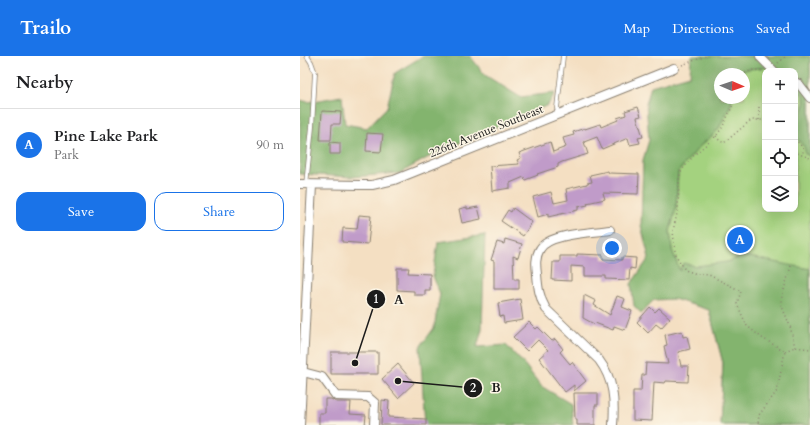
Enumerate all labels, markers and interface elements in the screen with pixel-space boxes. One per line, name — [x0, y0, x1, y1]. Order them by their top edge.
text: Trailo — [20, 15, 71, 41]
text: Map — [624, 19, 650, 38]
text: Directions — [672, 19, 734, 38]
text: Saved — [756, 19, 790, 38]
north arrow — [714, 68, 750, 104]
map controls — [762, 68, 798, 212]
button: + — [762, 68, 798, 104]
text: Nearby — [16, 71, 73, 94]
street label: 226th Avenue Southeast — [426, 101, 546, 161]
button: − — [762, 104, 798, 140]
text: Pine Lake Park — [54, 126, 158, 146]
text: A — [24, 136, 34, 154]
text: 90 m — [256, 136, 284, 154]
button: locate — [762, 140, 798, 176]
text: Park — [54, 146, 79, 164]
button: layers — [762, 176, 798, 212]
button: Save — [16, 192, 146, 231]
button: Share — [154, 192, 284, 231]
pin: A — [727, 225, 753, 255]
your location — [602, 238, 622, 258]
callout: A — [366, 287, 412, 312]
text: 1 — [373, 291, 379, 307]
text: A — [394, 291, 404, 309]
callout: B — [463, 375, 508, 400]
text: B — [491, 379, 501, 397]
text: 2 — [470, 380, 476, 396]

